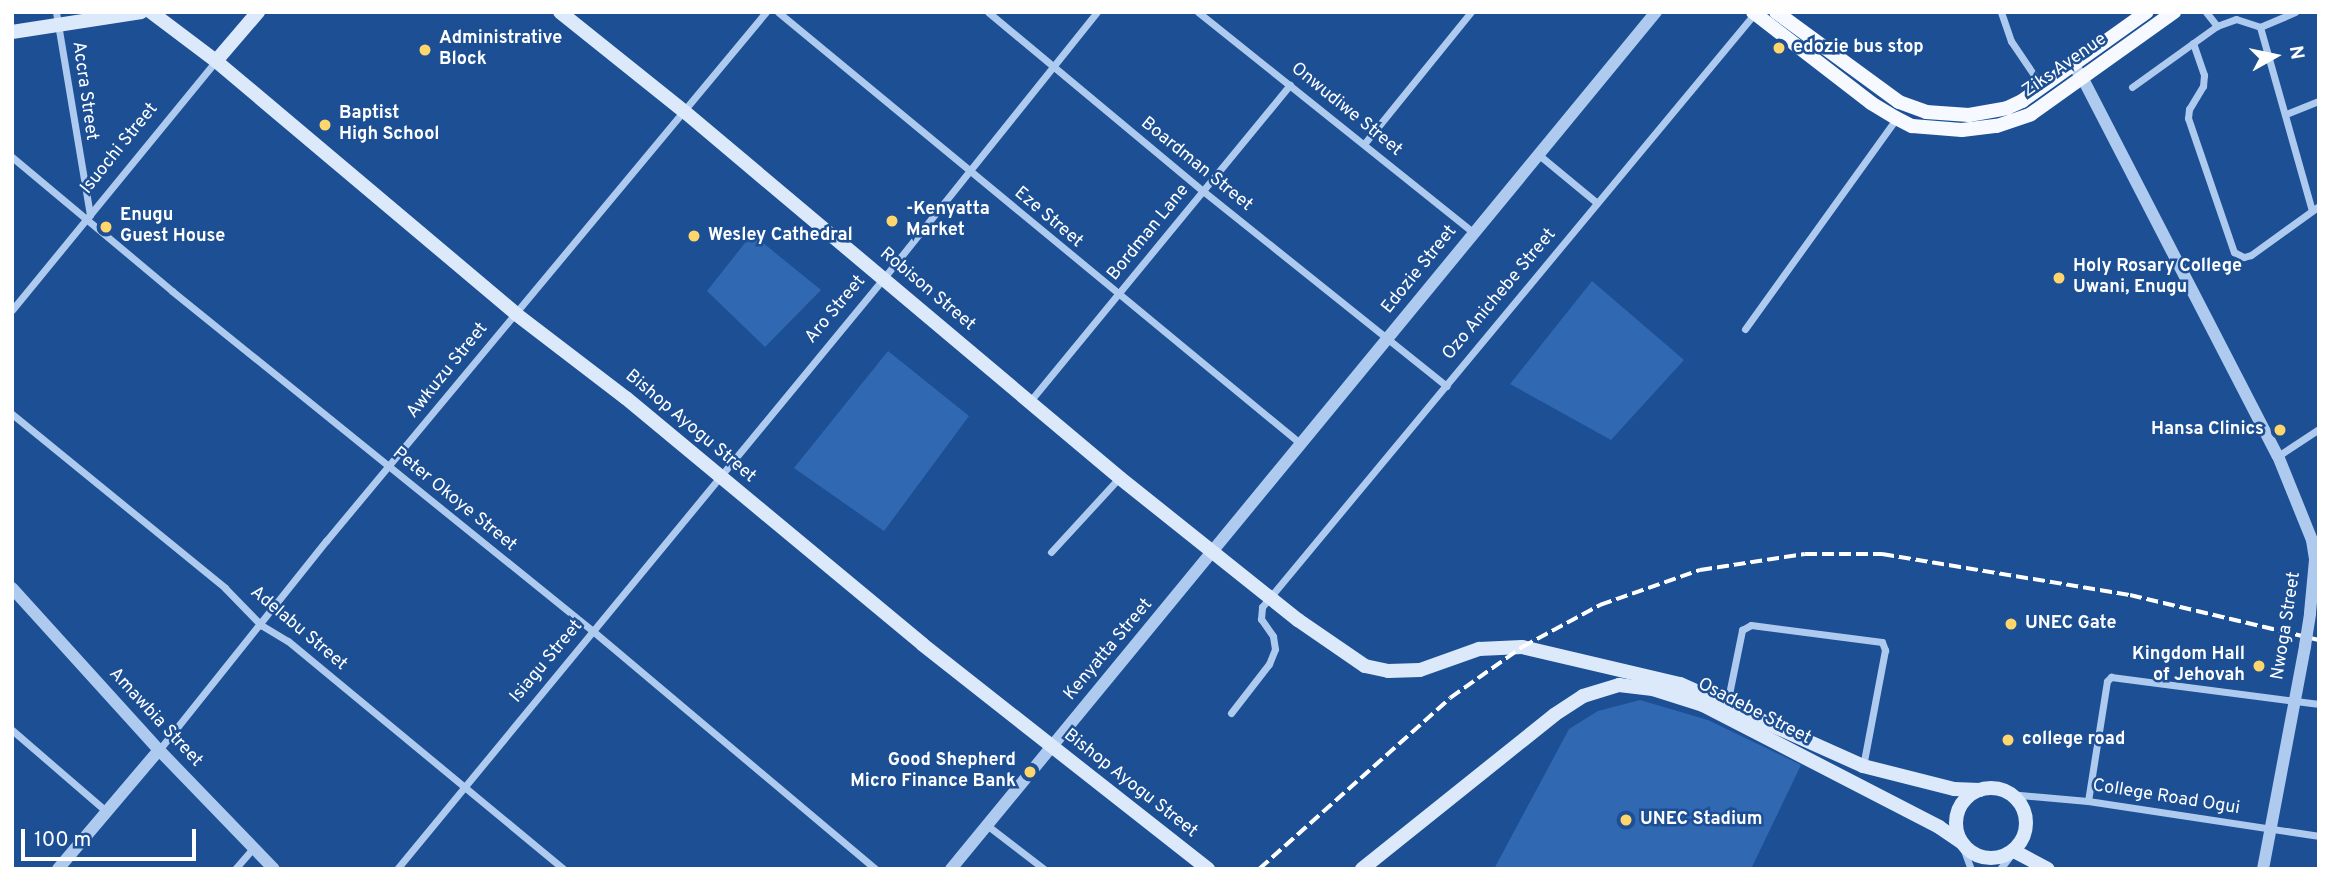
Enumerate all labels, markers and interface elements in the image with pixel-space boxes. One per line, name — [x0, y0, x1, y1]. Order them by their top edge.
north arrow — [2240, 21, 2310, 91]
place label: Administrative Block — [439, 29, 562, 72]
street label: Ziks Avenue — [2019, 29, 2111, 103]
place label: edozie bus stop — [1793, 37, 1924, 59]
street label: Accra Street — [66, 40, 102, 142]
marker: edozie bus stop — [1771, 40, 1787, 56]
marker: Administrative Block — [417, 42, 433, 58]
text: N — [2283, 44, 2309, 61]
street label: Onwudiwe Street — [1286, 59, 1406, 161]
street label: Isuochi Street — [77, 99, 163, 199]
place label: Baptist High School — [339, 104, 440, 146]
street label: Boardman Street — [1136, 113, 1256, 217]
marker: Baptist High School — [317, 117, 333, 133]
street label: Bordman Lane — [1104, 180, 1194, 286]
street label: Eze Street — [1009, 183, 1087, 253]
place label: -Kenyatta Market — [906, 200, 990, 242]
place label: Enugu Guest House — [120, 206, 225, 248]
marker: -Kenyatta Market — [884, 213, 900, 229]
marker: Enugu Guest House — [98, 219, 114, 235]
street label: Edozie Street — [1378, 222, 1462, 318]
place label: Wesley Cathedral — [708, 225, 853, 247]
street label: Ozo Anichebe Street — [1438, 225, 1562, 365]
marker: Wesley Cathedral — [686, 228, 702, 244]
street label: Robison Street — [875, 244, 979, 336]
place label: Holy Rosary College Uwani, Enugu — [2073, 257, 2242, 300]
marker: Holy Rosary College Uwani, Enugu — [2051, 270, 2067, 286]
street label: Aro Street — [801, 271, 871, 349]
street label: Awkuzu Street — [403, 319, 493, 423]
street label: Bishop Ayogu Street — [620, 366, 760, 488]
place label: Hansa Clinics — [2151, 419, 2264, 441]
marker: Hansa Clinics — [2270, 420, 2290, 440]
street label: Peter Okoye Street — [388, 443, 520, 557]
street label: Nwoga Street — [2268, 570, 2306, 682]
street label: Adelabu Street — [245, 582, 351, 676]
street label: Kenyatta Street — [1060, 595, 1158, 705]
place label: UNEC Gate — [2025, 613, 2117, 635]
street label: Isiagu Street — [506, 616, 588, 708]
marker: UNEC Gate — [2003, 616, 2019, 632]
place label: Kingdom Hall of Jehovah — [2132, 645, 2245, 688]
marker: Kingdom Hall of Jehovah — [2251, 658, 2267, 674]
street label: Amawbia Street — [104, 664, 206, 772]
street label: Osadebe Street — [1694, 674, 1814, 750]
street label: Bishop Ayogu Street — [1058, 725, 1202, 843]
place label: college road — [2022, 729, 2125, 751]
marker: college road — [2000, 732, 2016, 748]
place label: Good Shepherd Micro Finance Bank — [850, 751, 1016, 794]
marker: Good Shepherd Micro Finance Bank — [1022, 764, 1038, 780]
street label: College Road Ogui — [2091, 776, 2241, 820]
place label: UNEC Stadium — [1640, 809, 1762, 831]
marker: UNEC Stadium — [1618, 812, 1634, 828]
scale bar — [24, 814, 200, 858]
text: 100 m — [34, 827, 91, 854]

